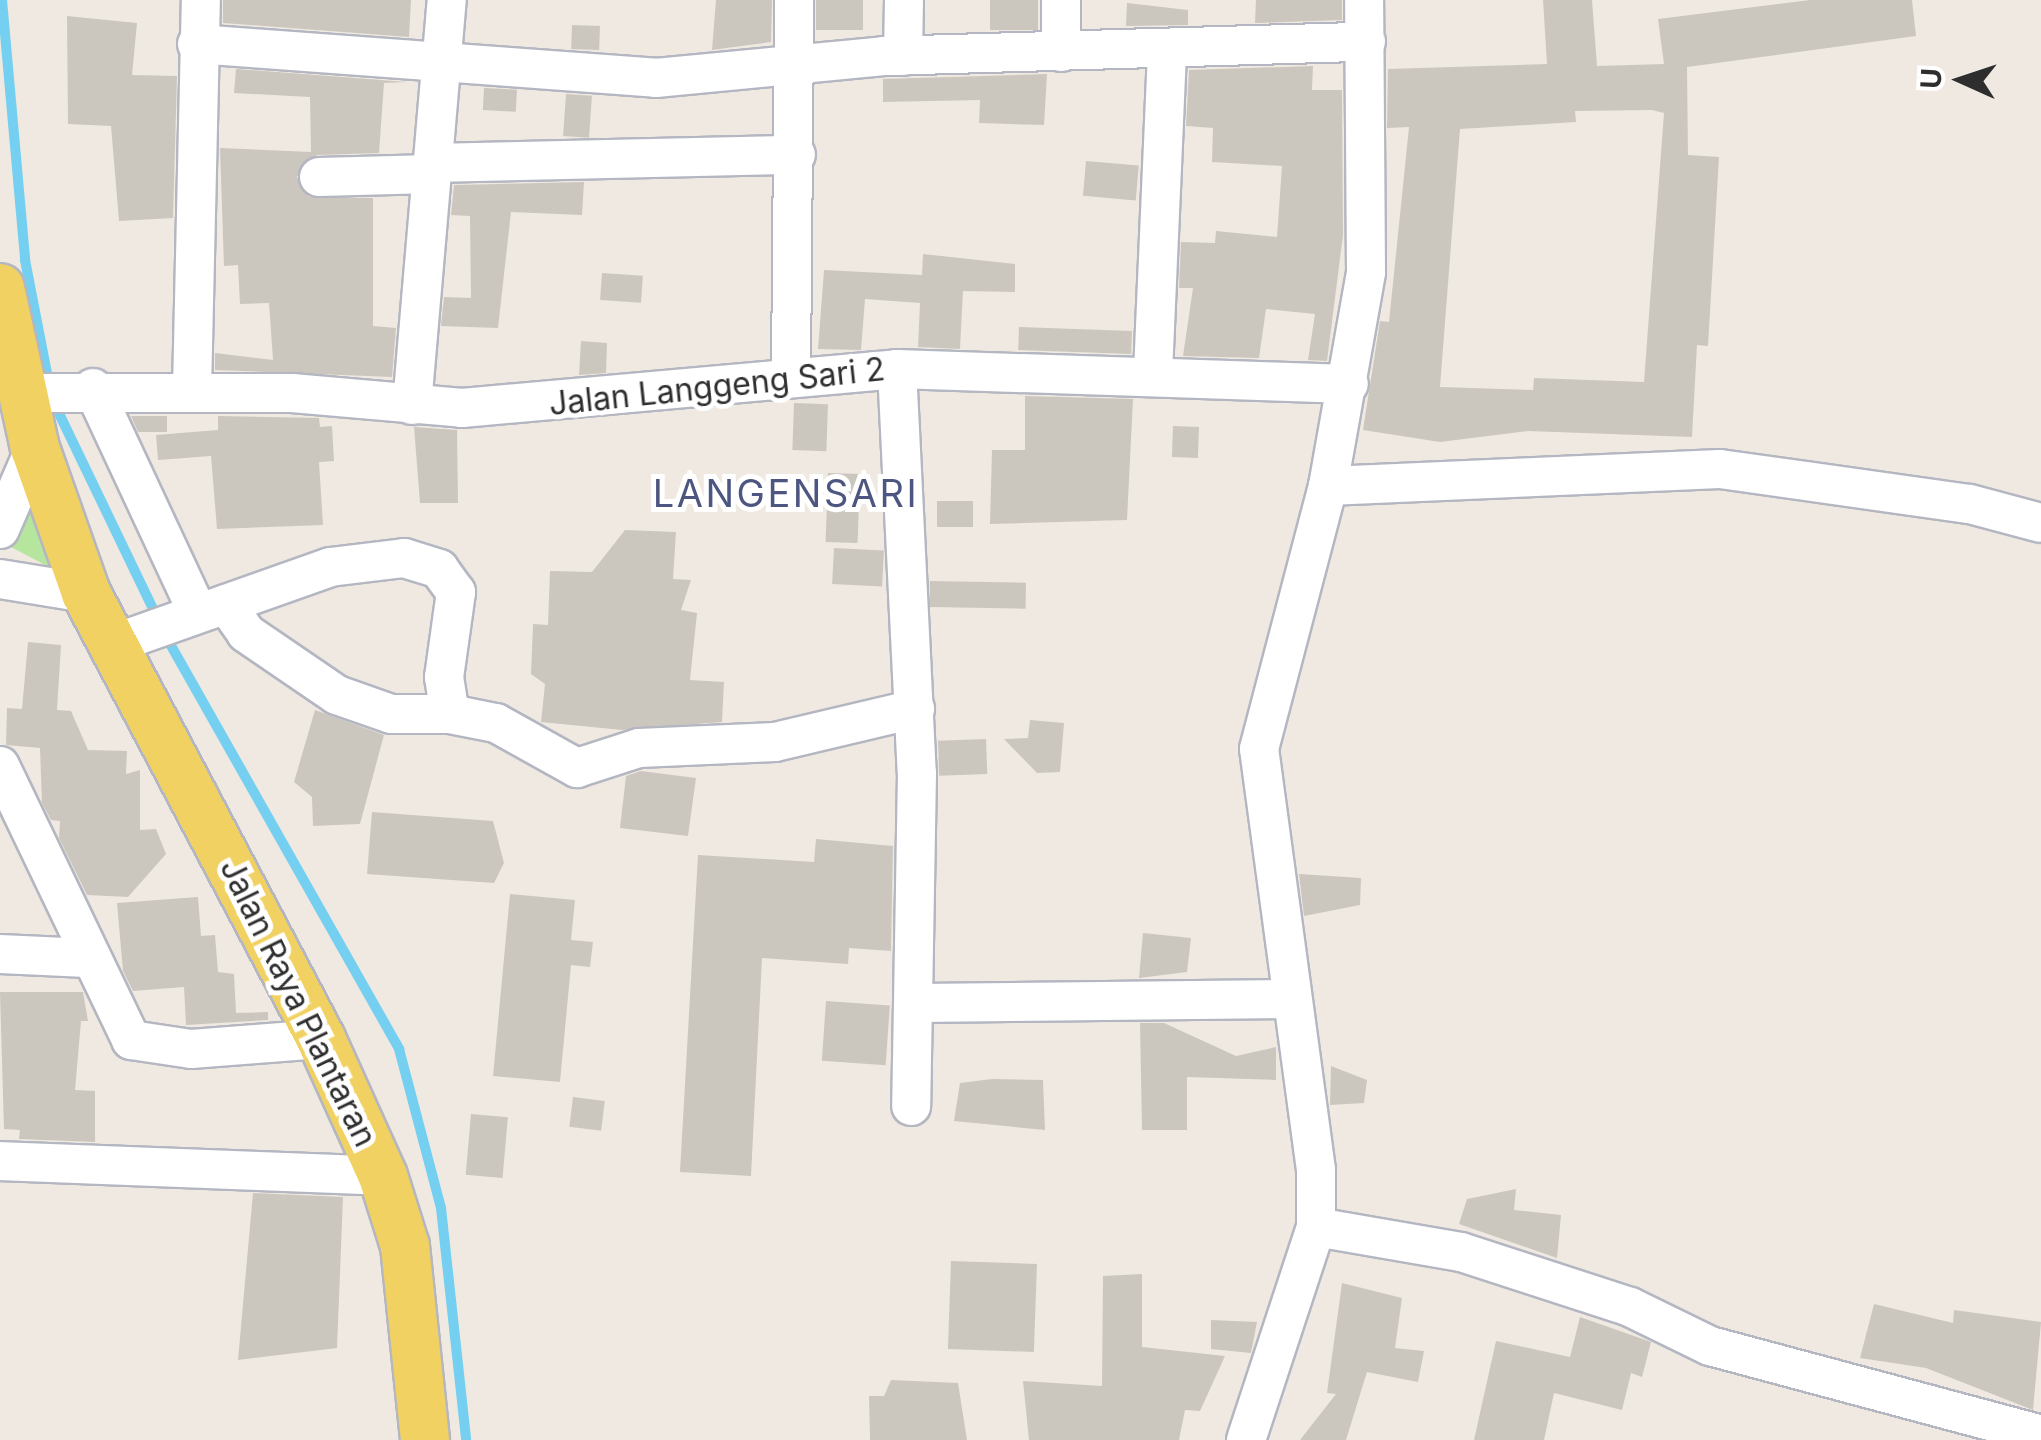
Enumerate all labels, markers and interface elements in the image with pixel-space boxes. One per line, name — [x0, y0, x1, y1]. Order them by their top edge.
north arrow — [1911, 30, 2011, 130]
text: U — [1914, 67, 1949, 90]
street label: Jalan Langgeng Sari 2 — [547, 350, 887, 424]
district label: LANGENSARI — [653, 471, 919, 517]
street label: Jalan Raya Plantaran — [212, 853, 384, 1153]

